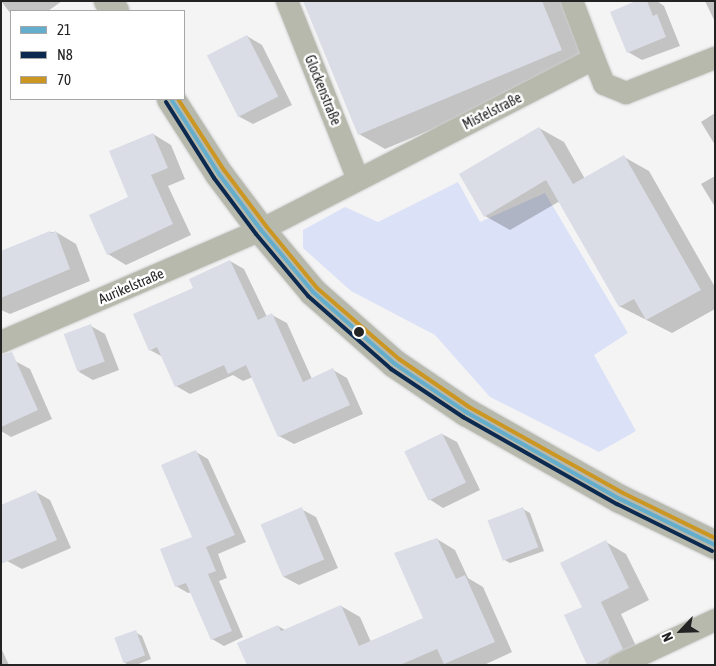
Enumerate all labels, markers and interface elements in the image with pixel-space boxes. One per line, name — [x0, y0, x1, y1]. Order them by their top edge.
legend — [10, 10, 185, 100]
text: 21 — [57, 21, 71, 38]
text: N8 — [57, 46, 73, 63]
street label: Glockenstraße — [301, 53, 345, 127]
text: 70 — [57, 71, 71, 88]
street label: Mistelstraße — [460, 89, 524, 133]
street label: Aurikelstraße — [96, 265, 166, 307]
unlabelled marker — [354, 327, 364, 337]
north arrow — [656, 606, 706, 656]
text: N — [658, 630, 676, 644]

